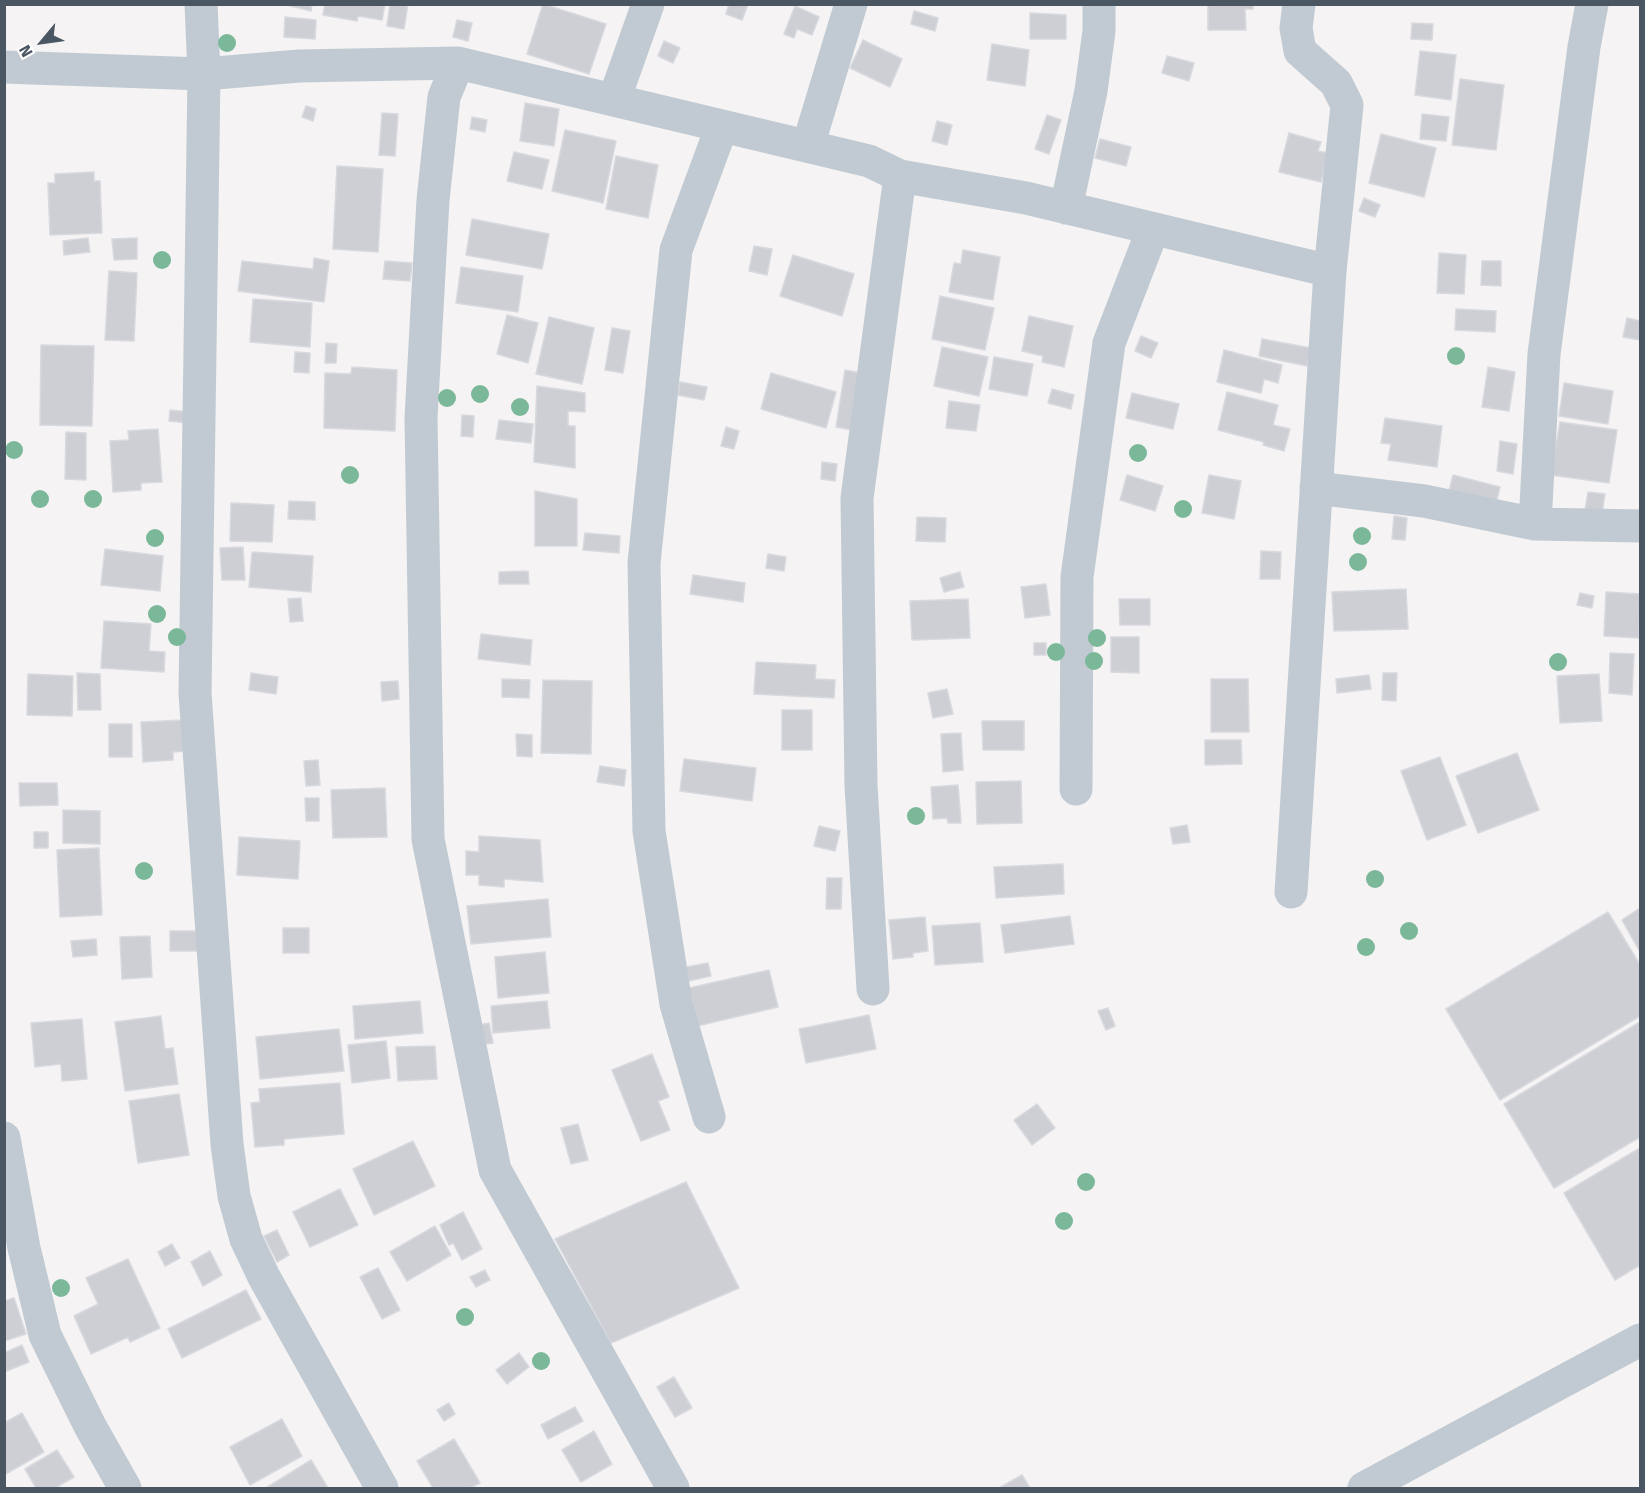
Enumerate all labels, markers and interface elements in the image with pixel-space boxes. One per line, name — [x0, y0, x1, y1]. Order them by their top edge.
north arrow — [12, 12, 72, 72]
text: N — [15, 42, 37, 60]

